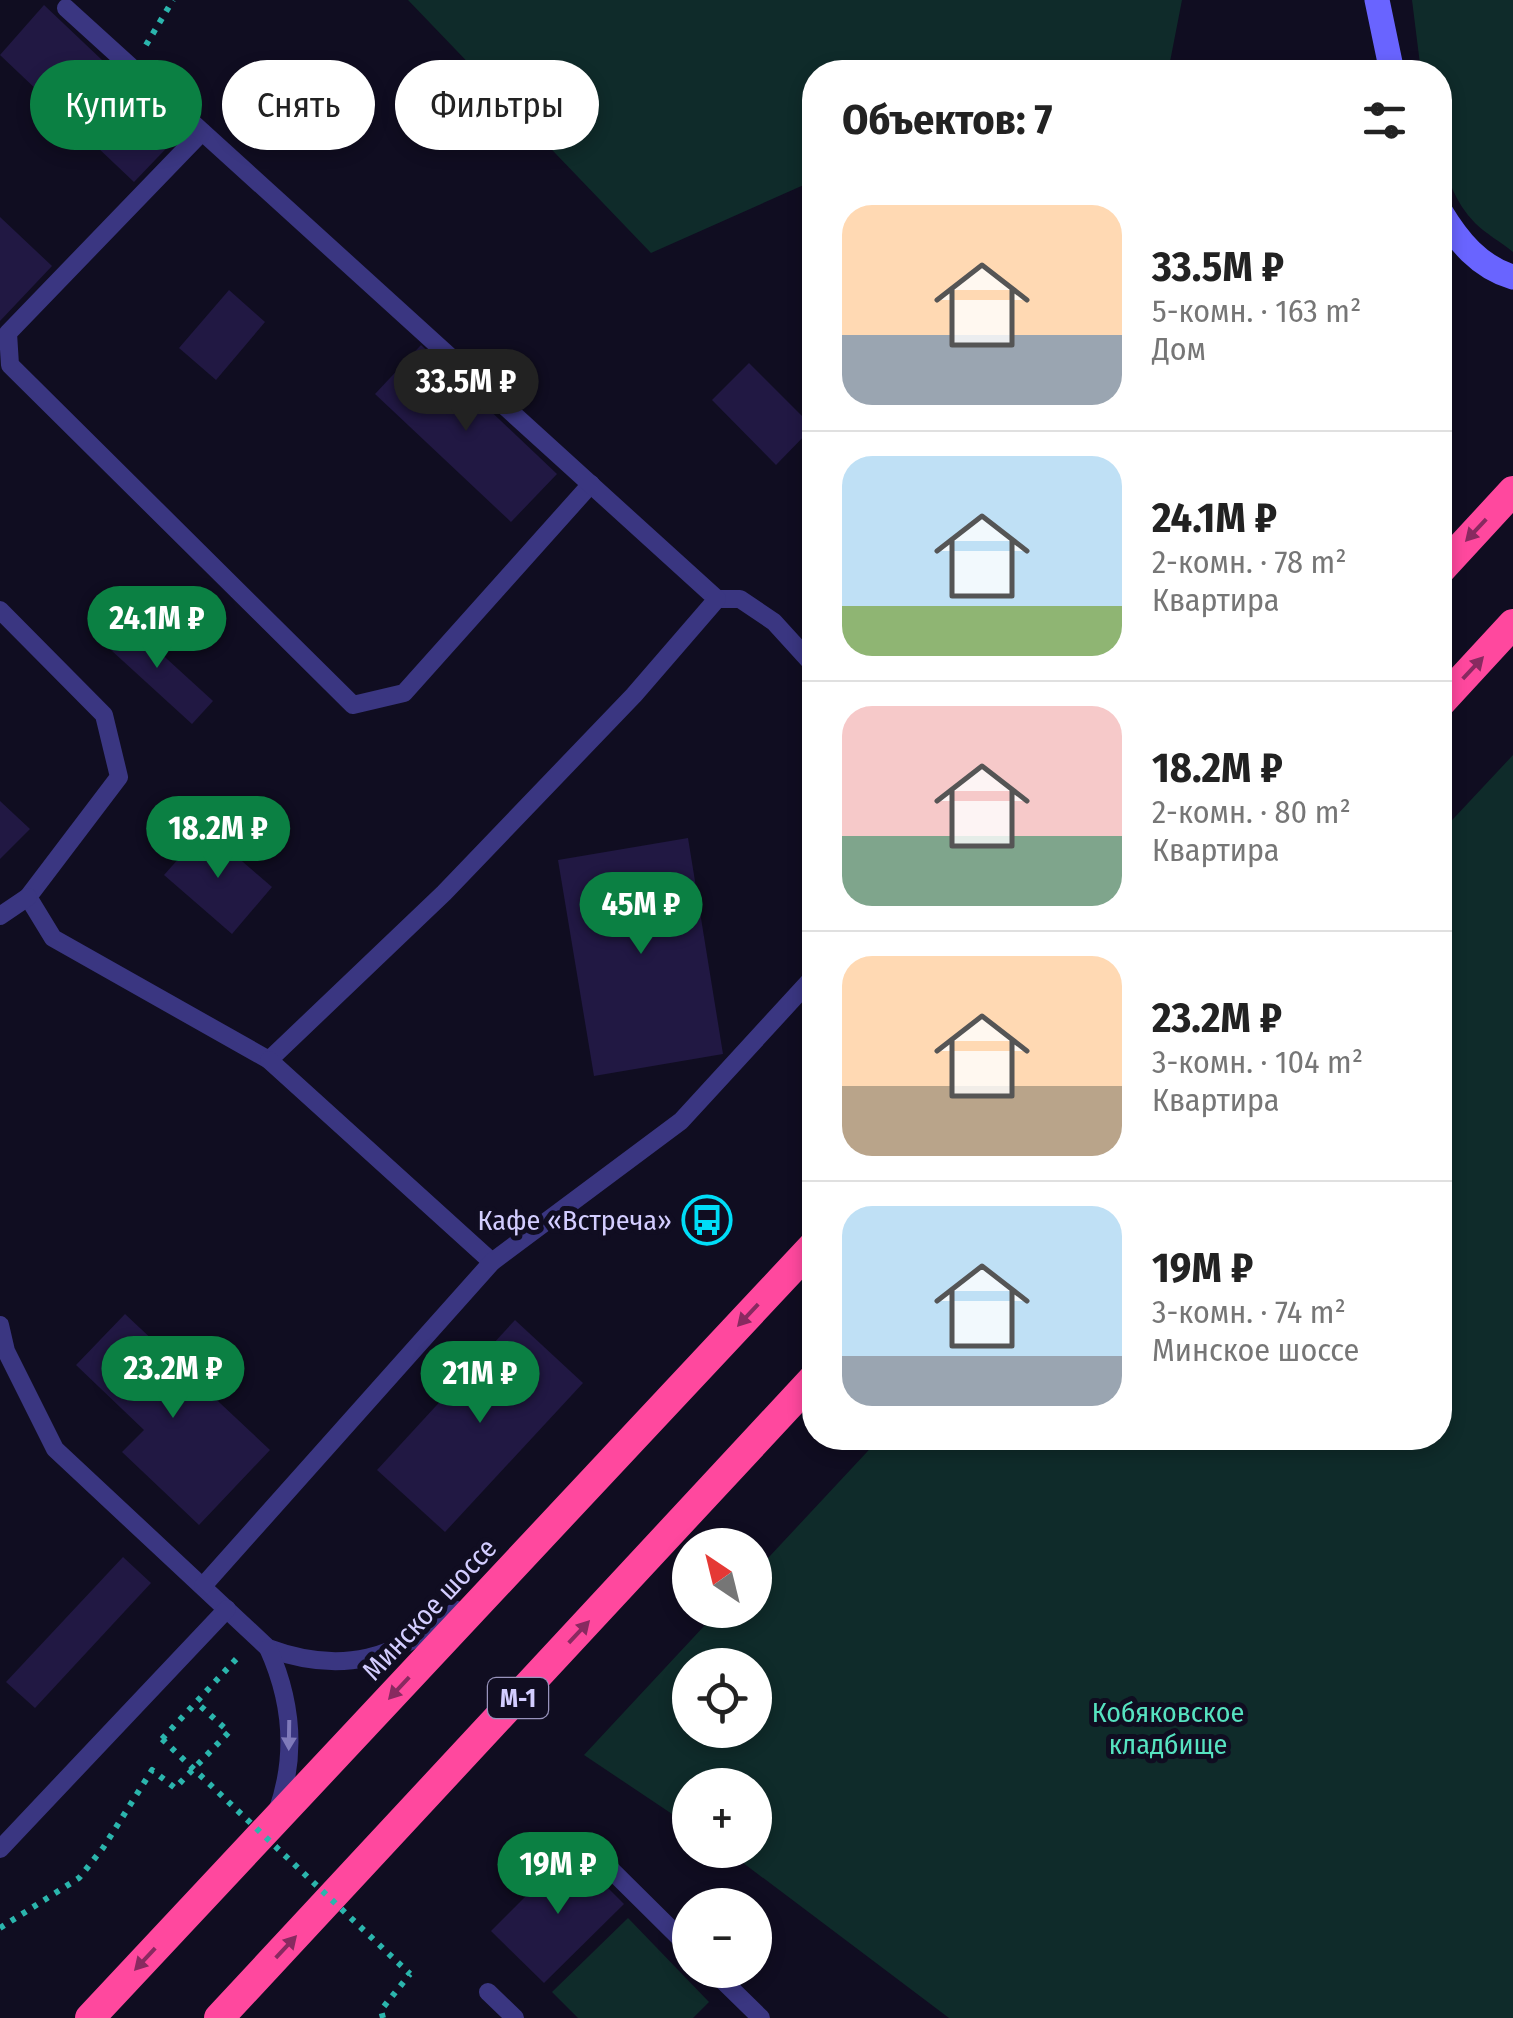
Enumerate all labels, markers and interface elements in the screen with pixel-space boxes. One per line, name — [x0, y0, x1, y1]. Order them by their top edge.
chip: Купить — [30, 60, 202, 150]
chip: Снять — [222, 60, 375, 150]
chip: Фильтры — [395, 60, 599, 150]
icon: filters — [1357, 93, 1412, 148]
text: Объектов: 7 — [842, 95, 1052, 145]
text: 33.5M ₽ — [1152, 242, 1284, 292]
icon: home — [922, 245, 1042, 365]
text: 5-комн. · 163 m² — [1152, 292, 1361, 330]
text: Дом — [1152, 330, 1206, 368]
pin: 33.5M ₽ — [374, 349, 558, 434]
text: 33.5M ₽ — [416, 362, 516, 400]
text: 24.1M ₽ — [1152, 493, 1277, 543]
icon: home — [922, 496, 1042, 616]
one-way arrow — [1466, 517, 1488, 542]
text: 2-комн. · 78 m² — [1152, 543, 1347, 581]
text: Квартира — [1152, 581, 1279, 619]
pin: 24.1M ₽ — [65, 586, 249, 671]
text: 24.1M ₽ — [109, 599, 205, 637]
one-way arrow — [1461, 656, 1484, 680]
text: 18.2M ₽ — [1152, 743, 1283, 793]
icon: home — [922, 746, 1042, 866]
text: 2-комн. · 80 m² — [1152, 793, 1351, 831]
pin: 18.2M ₽ — [126, 796, 310, 881]
text: 18.2M ₽ — [168, 809, 268, 847]
text: Квартира — [1152, 831, 1279, 869]
pin: 45M ₽ — [571, 872, 711, 957]
text: 45M ₽ — [602, 885, 680, 923]
text: 23.2M ₽ — [1152, 993, 1282, 1043]
icon: home — [922, 996, 1042, 1116]
text: 3-комн. · 104 m² — [1152, 1043, 1363, 1081]
text: Квартира — [1152, 1081, 1279, 1119]
bus stop icon: Кафе «Встреча» — [681, 1194, 733, 1246]
place label: Кафе «Встреча» — [478, 1204, 672, 1237]
text: 19M ₽ — [1152, 1243, 1253, 1293]
icon: home — [922, 1246, 1042, 1366]
text: 3-комн. · 74 m² — [1152, 1293, 1346, 1331]
one-way arrow — [737, 1303, 760, 1327]
text: Минское шоссе — [1152, 1331, 1359, 1369]
pin: 23.2M ₽ — [81, 1336, 265, 1421]
pin: 21M ₽ — [410, 1341, 550, 1426]
text: 23.2M ₽ — [123, 1349, 223, 1387]
text: 21M ₽ — [443, 1354, 517, 1392]
north arrow — [672, 1528, 772, 1628]
map controls — [672, 1528, 772, 1988]
street label: Минское шоссе — [355, 1532, 503, 1687]
one-way arrow — [567, 1620, 590, 1644]
button: locate — [672, 1648, 772, 1748]
one-way arrow — [388, 1676, 411, 1700]
road number: М-1 — [488, 1678, 548, 1718]
park label: Кобяковское кладбище — [1092, 1696, 1244, 1761]
one-way arrow — [281, 1719, 297, 1751]
button: + — [672, 1768, 772, 1868]
pin: 19M ₽ — [488, 1832, 628, 1917]
text: 19M ₽ — [519, 1845, 597, 1883]
button: − — [672, 1888, 772, 1988]
one-way arrow — [274, 1935, 297, 1959]
one-way arrow — [134, 1947, 157, 1971]

